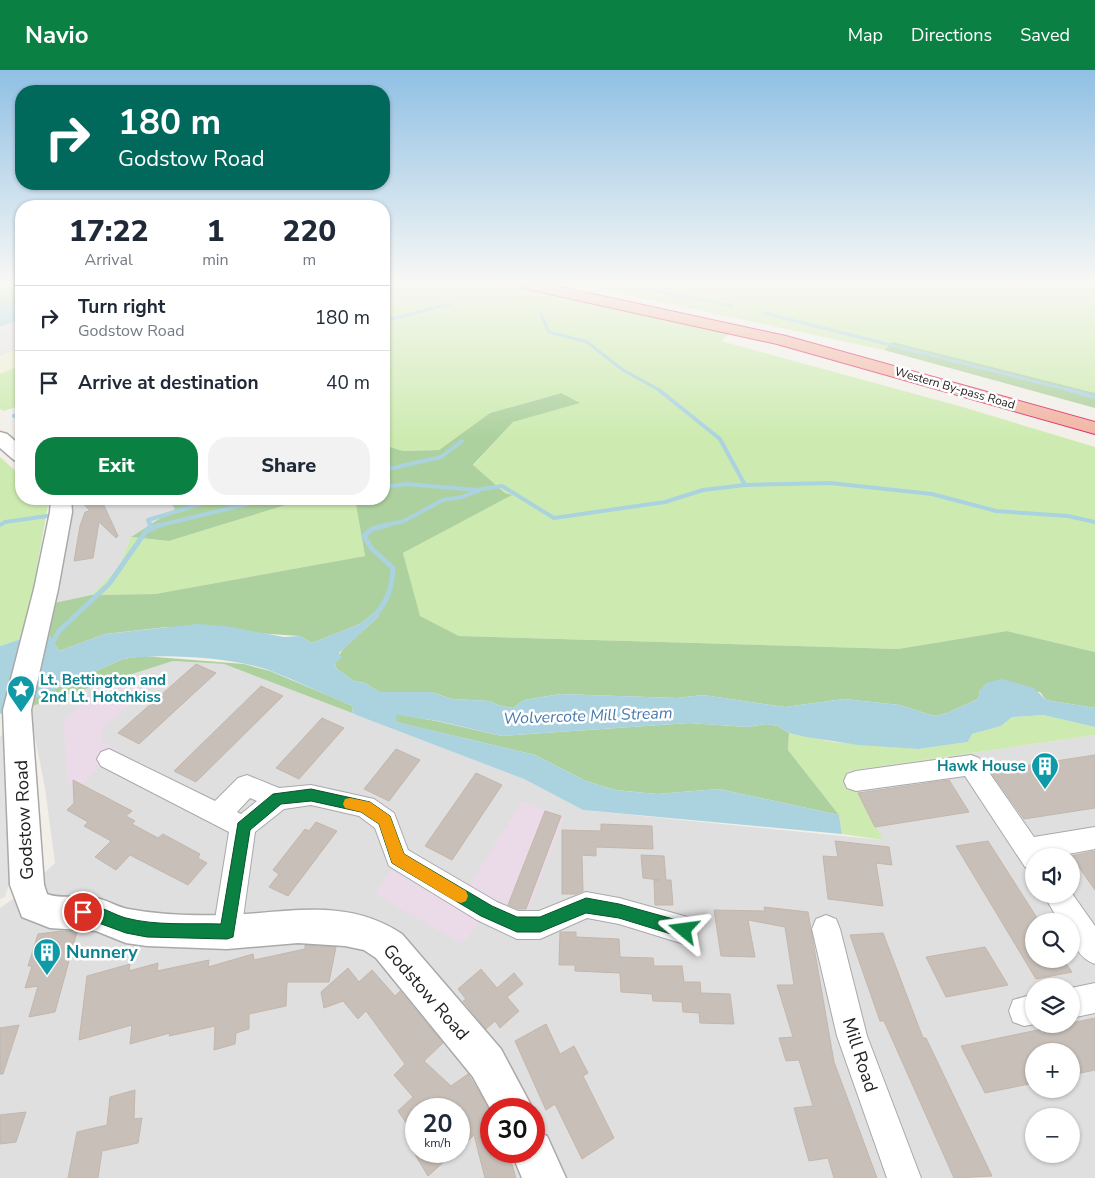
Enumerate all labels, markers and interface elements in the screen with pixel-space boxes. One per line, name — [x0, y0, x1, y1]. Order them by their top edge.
text: Navio — [25, 19, 89, 51]
text: Map — [848, 23, 883, 47]
text: Directions — [911, 23, 992, 47]
text: Saved — [1020, 23, 1070, 47]
text: 180 m — [118, 99, 221, 146]
icon: right — [35, 105, 100, 170]
text: Godstow Road — [118, 144, 265, 174]
text: 17:22 — [69, 211, 148, 252]
text: 1 — [206, 211, 224, 252]
text: 220 — [282, 211, 336, 252]
text: Arrival — [85, 249, 133, 271]
text: min — [202, 249, 229, 271]
text: m — [302, 249, 316, 271]
text: Turn right — [78, 294, 165, 320]
icon: right — [35, 304, 63, 332]
text: 180 m — [315, 305, 370, 331]
text: Godstow Road — [78, 320, 185, 342]
street label: Western By-pass Road — [893, 363, 1017, 413]
icon: arrive — [35, 369, 63, 397]
text: Arrive at destination — [78, 370, 259, 396]
text: 40 m — [326, 370, 370, 396]
button: Exit — [35, 437, 198, 495]
button: Share — [208, 437, 370, 495]
place label: Lt. Bettington and 2nd Lt. Hotchkiss — [40, 670, 166, 707]
place icon: Lt. Bettington and 2nd Lt. Hotchkiss — [6, 674, 36, 713]
water label: Wolvercote Mill Stream — [503, 702, 673, 730]
building icon: Hawk House — [1030, 751, 1060, 790]
place label: Hawk House — [937, 756, 1026, 776]
street label: Godstow Road — [9, 760, 39, 880]
map controls — [1025, 848, 1080, 1163]
button: sound — [1025, 848, 1080, 903]
pin — [62, 891, 104, 933]
icon: arrive — [69, 898, 97, 926]
position arrow — [657, 903, 709, 955]
button: search — [1025, 913, 1080, 968]
building icon: Nunnery — [32, 937, 62, 976]
street label: Godstow Road — [378, 939, 474, 1045]
place label: Nunnery — [66, 940, 138, 964]
button: layers — [1025, 978, 1080, 1033]
street label: Mill Road — [837, 1015, 883, 1095]
button: + — [1025, 1043, 1080, 1098]
speed limit sign: 30 — [480, 1098, 545, 1163]
text: 20 — [422, 1107, 453, 1141]
button: − — [1025, 1108, 1080, 1163]
text: km/h — [424, 1135, 451, 1151]

